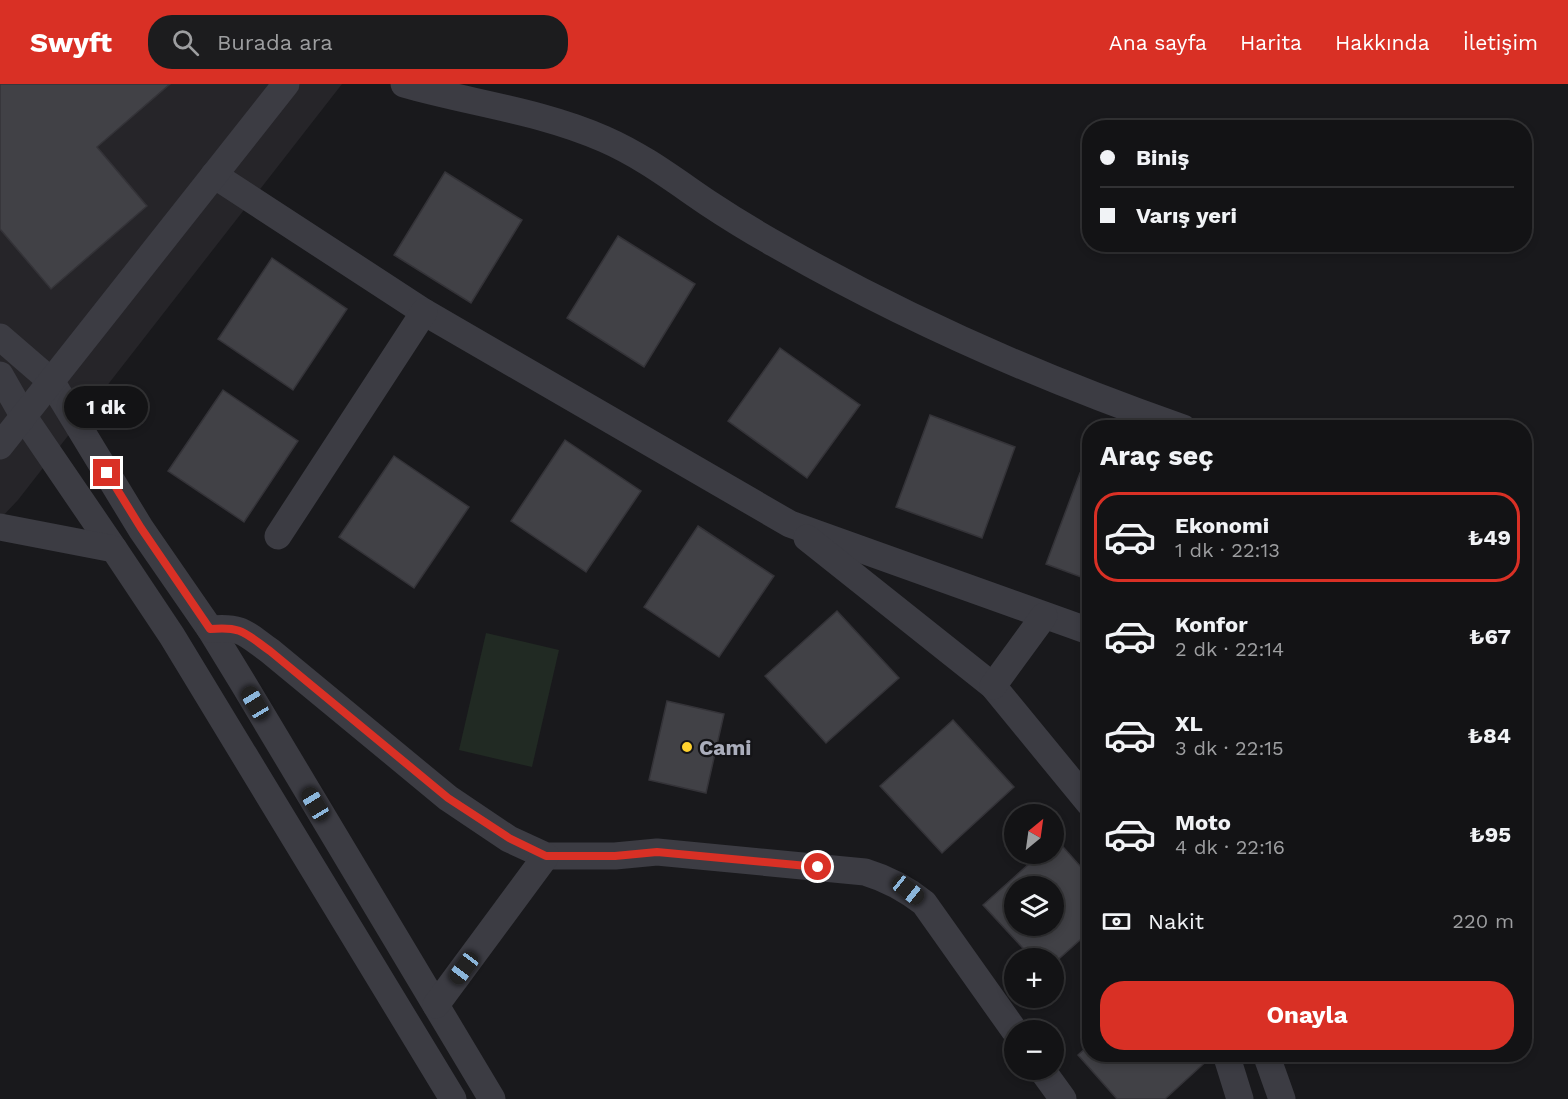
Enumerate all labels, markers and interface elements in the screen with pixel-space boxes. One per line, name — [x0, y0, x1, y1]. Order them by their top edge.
search box — [148, 15, 568, 69]
text: Swyft — [30, 26, 112, 59]
icon: search — [169, 26, 202, 59]
text: Burada ara — [217, 30, 333, 55]
text: Ana sayfa — [1109, 30, 1207, 55]
text: Harita — [1240, 30, 1302, 55]
text: Hakkında — [1335, 30, 1430, 55]
text: İletişim — [1463, 30, 1538, 55]
text: Biniş — [1136, 145, 1189, 170]
text: Varış yeri — [1136, 203, 1237, 228]
callout: 1 dk — [65, 386, 149, 428]
text: 1 dk — [86, 395, 126, 419]
text: Araç seç — [1100, 440, 1214, 472]
route end — [93, 459, 120, 486]
icon: car — [1103, 510, 1157, 564]
text: Ekonomi — [1175, 513, 1269, 538]
text: ₺49 — [1468, 525, 1511, 550]
text: 1 dk · 22:13 — [1175, 538, 1280, 562]
icon: car — [1103, 609, 1157, 663]
text: Konfor — [1175, 612, 1248, 637]
text: ₺67 — [1469, 624, 1511, 649]
text: 2 dk · 22:14 — [1175, 637, 1284, 661]
car — [238, 683, 272, 723]
icon: car — [1103, 708, 1157, 762]
text: XL — [1175, 711, 1203, 736]
text: ₺84 — [1467, 723, 1511, 748]
place label: Cami — [699, 735, 751, 760]
text: 3 dk · 22:15 — [1175, 736, 1284, 760]
marker: Cami — [680, 740, 694, 754]
car — [298, 784, 332, 824]
north arrow — [1004, 804, 1064, 864]
map controls — [1004, 804, 1064, 1080]
icon: car — [1103, 807, 1157, 861]
text: Moto — [1175, 810, 1231, 835]
text: ₺95 — [1469, 822, 1511, 847]
text: 4 dk · 22:16 — [1175, 835, 1285, 859]
route start — [804, 853, 831, 880]
car — [888, 872, 928, 908]
button: layers — [1004, 876, 1064, 936]
icon: cash — [1100, 905, 1133, 938]
text: Nakit — [1148, 909, 1204, 934]
text: 220 m — [1452, 909, 1514, 933]
car — [446, 948, 482, 988]
button: + — [1004, 948, 1064, 1008]
button: Onayla — [1100, 981, 1514, 1050]
button: − — [1004, 1020, 1064, 1080]

